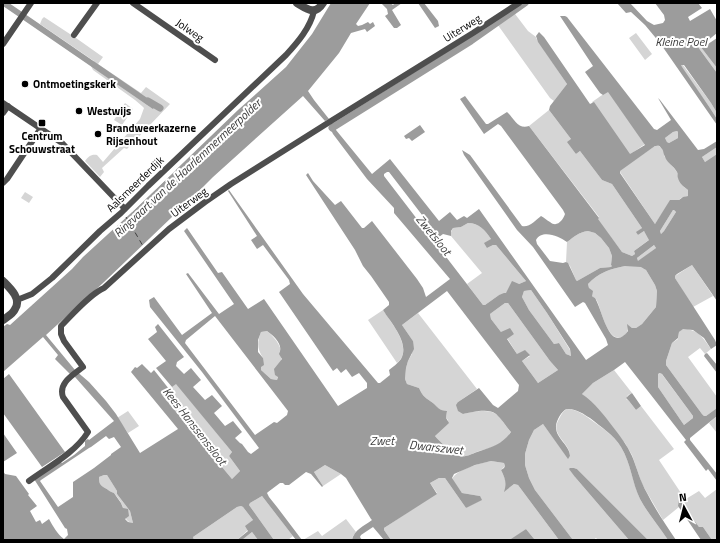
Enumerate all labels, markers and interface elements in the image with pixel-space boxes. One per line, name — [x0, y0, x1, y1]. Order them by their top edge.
street label: Uiterweg — [440, 10, 484, 46]
street label: Jolweg — [173, 15, 208, 46]
water label: Kleine Poel — [655, 32, 708, 51]
place label: Ontmoetingskerk — [33, 76, 116, 92]
marker: Ontmoetingskerk — [20, 79, 30, 89]
water label: Ringvaart van de Haarlemmermeerpolder — [109, 93, 267, 242]
place label: Westwijs — [87, 103, 131, 119]
marker: Westwijs — [74, 106, 84, 116]
marker: Centrum Schouwstraat — [37, 118, 47, 128]
place label: Brandweerkazerne Rijsenhout — [106, 120, 196, 149]
place label: Centrum Schouwstraat — [9, 128, 75, 157]
marker: Brandweerkazerne Rijsenhout — [93, 129, 103, 139]
street label: Aalsmeerderdijk — [103, 152, 168, 216]
street label: Uiterweg — [167, 183, 211, 221]
water label: Zwetsloot — [412, 211, 457, 260]
water label: Kees Hanssenssloot — [158, 383, 232, 470]
water label: Zwet — [370, 431, 395, 450]
water label: Dwarszwet — [408, 435, 465, 459]
north arrow — [664, 487, 704, 527]
text: N — [678, 489, 688, 505]

